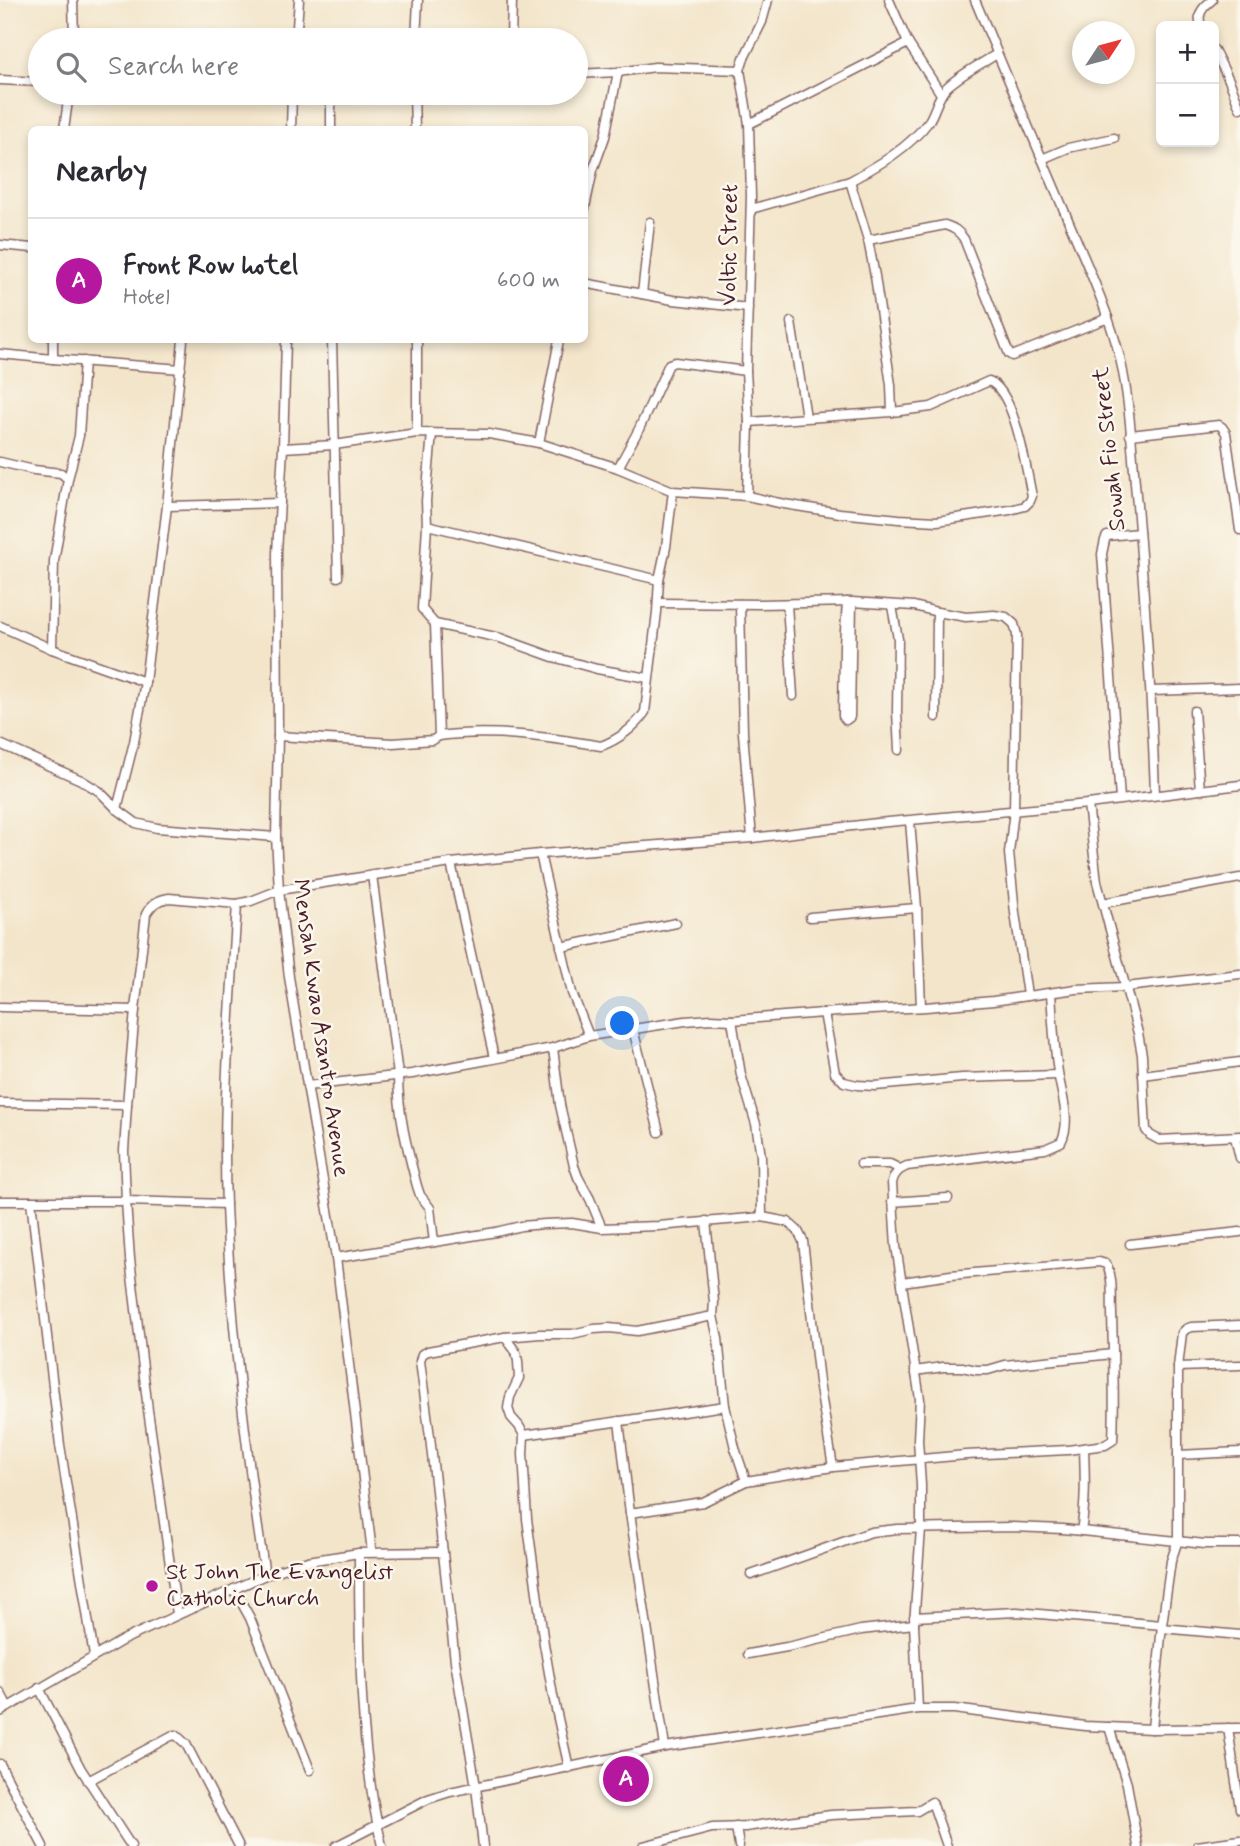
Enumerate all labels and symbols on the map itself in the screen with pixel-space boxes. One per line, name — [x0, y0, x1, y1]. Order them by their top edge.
north arrow — [1072, 21, 1135, 84]
street label: Voltic Street — [714, 184, 746, 306]
street label: Sowah Fio Street — [1086, 365, 1134, 532]
street label: Mensah Kwao Asantro Avenue — [284, 877, 356, 1179]
your location — [605, 1006, 639, 1040]
place label: St John The Evangelist Catholic Church — [166, 1558, 393, 1614]
marker: St John The Evangelist Catholic Church — [144, 1578, 160, 1594]
pin: A — [603, 1753, 649, 1805]

